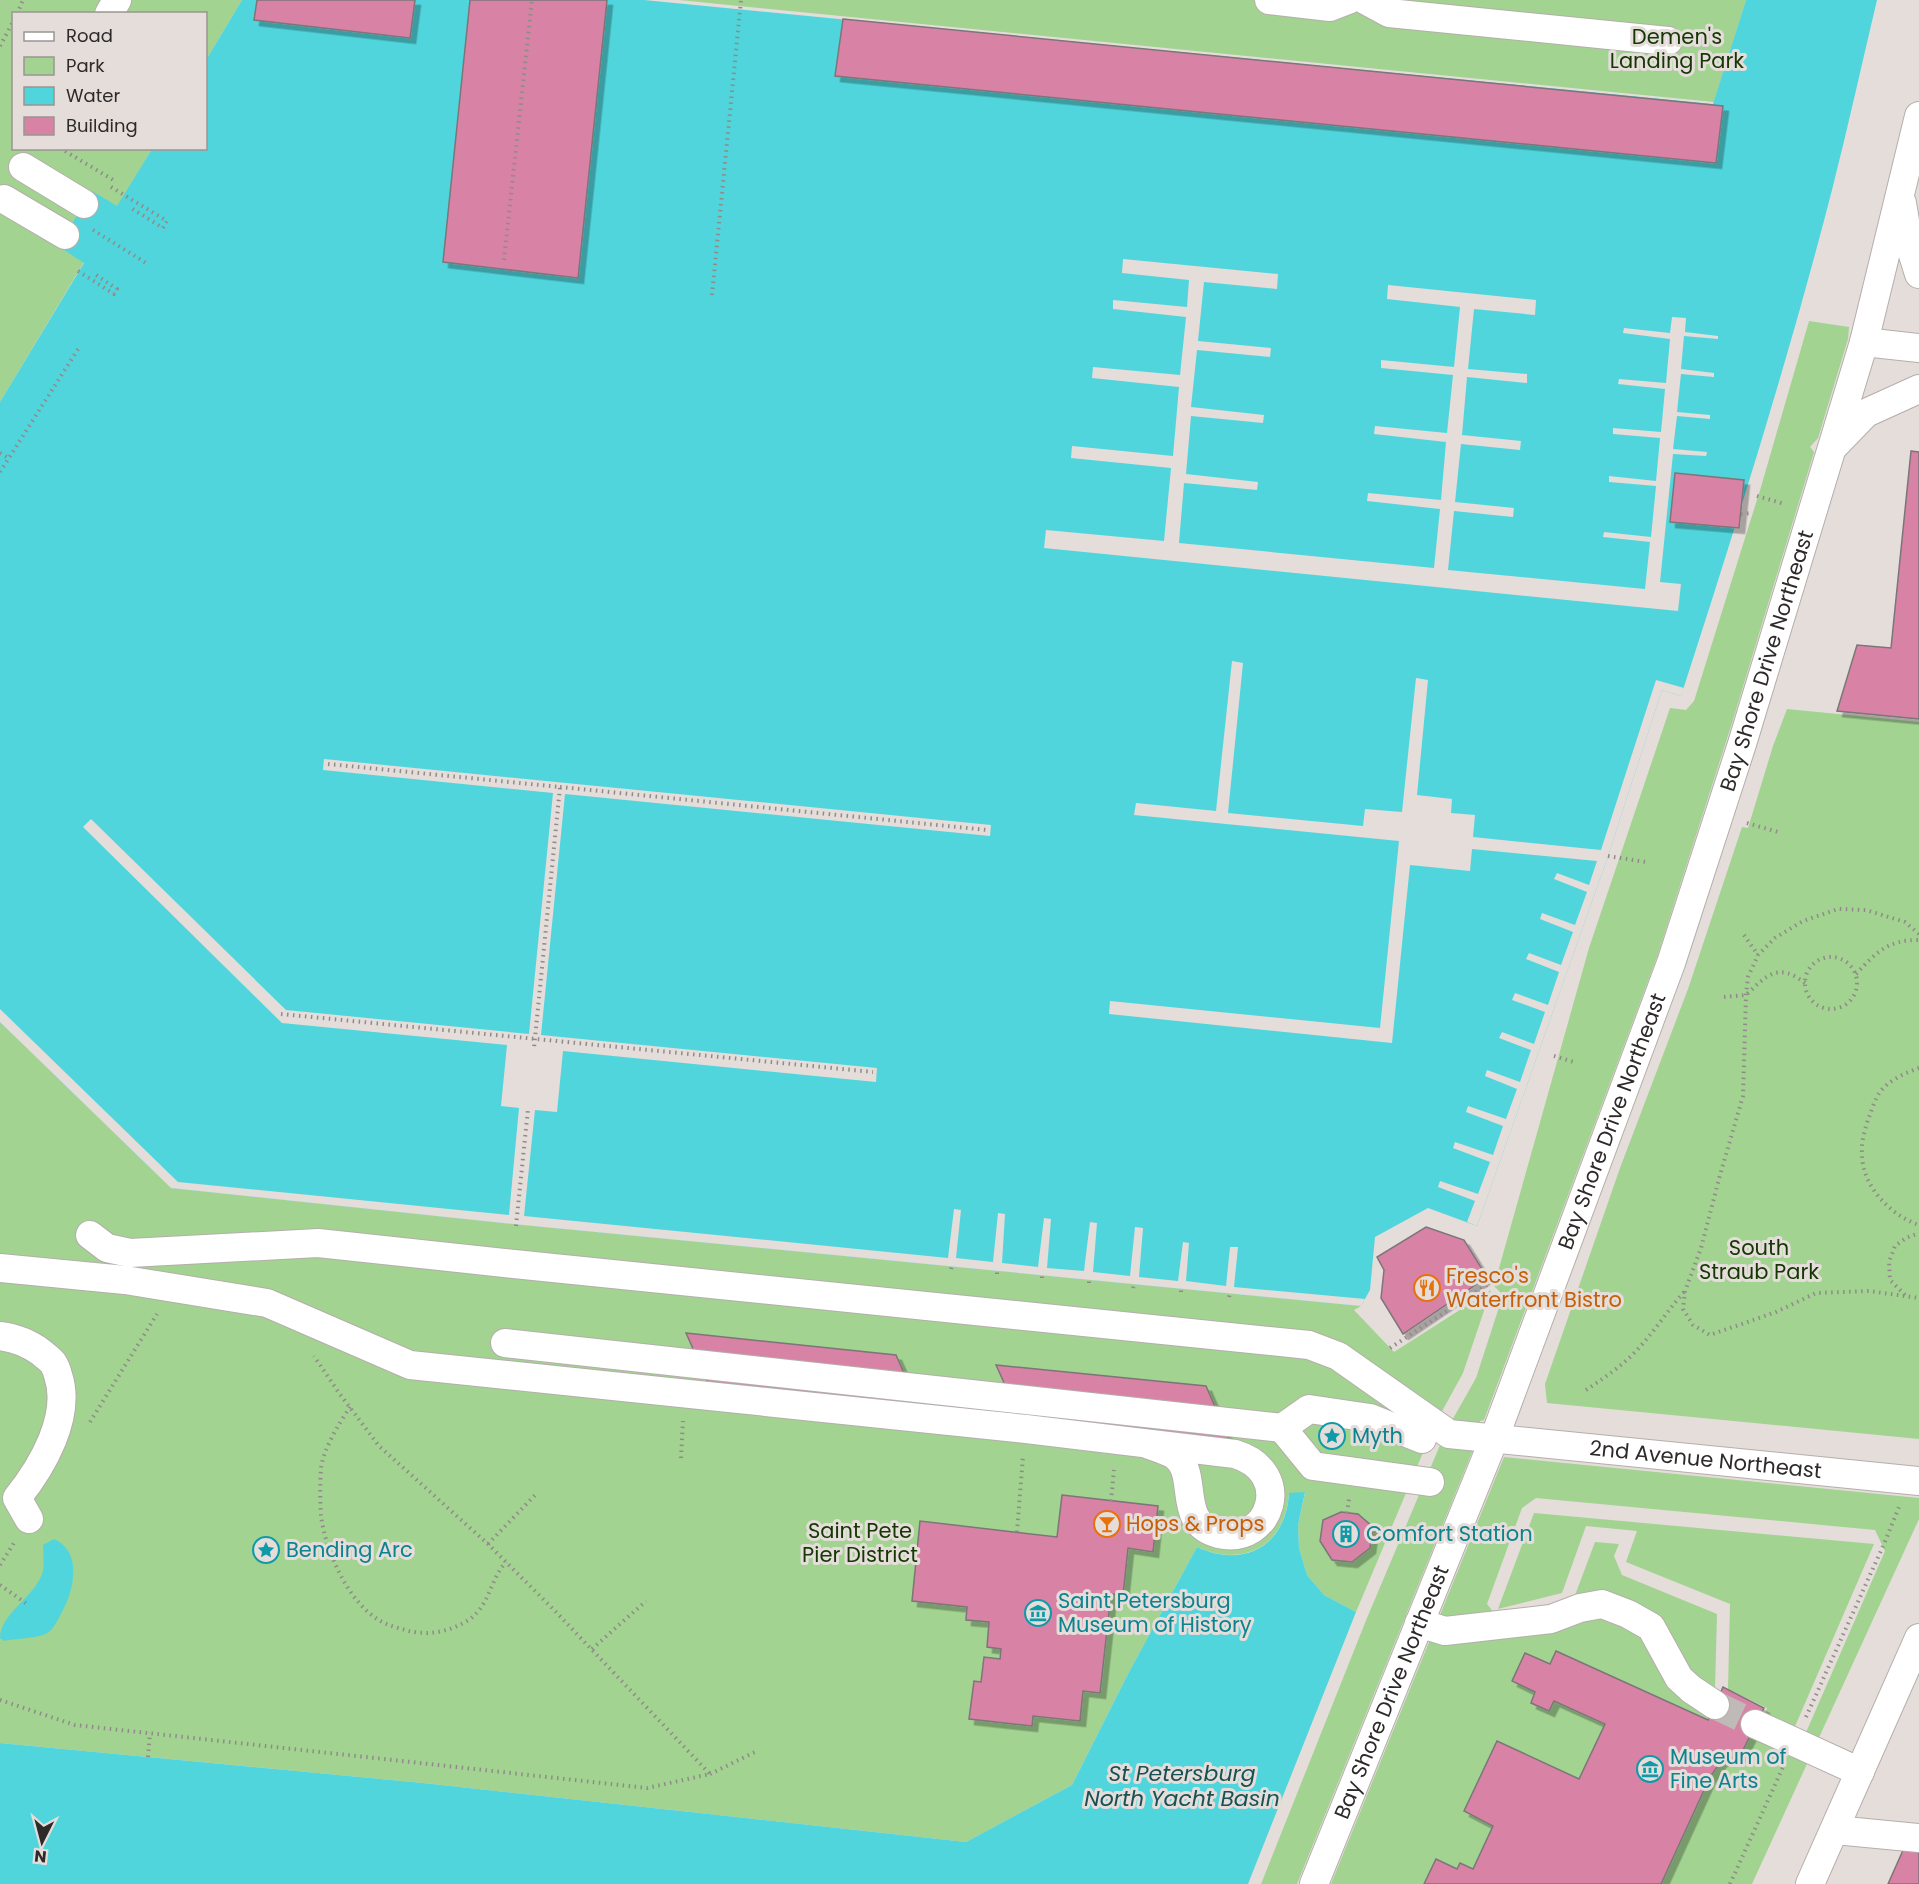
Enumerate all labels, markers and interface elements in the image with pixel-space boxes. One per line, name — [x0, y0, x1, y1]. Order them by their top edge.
legend — [12, 12, 207, 150]
park label: Demen's Landing Park — [1610, 22, 1744, 75]
text: Road — [66, 23, 113, 48]
text: Park — [66, 53, 105, 78]
text: Water — [66, 83, 120, 108]
text: Building — [66, 113, 138, 138]
street label: Bay Shore Drive Northeast — [1713, 527, 1820, 795]
street label: Bay Shore Drive Northeast — [1551, 989, 1673, 1253]
park label: South Straub Park — [1699, 1233, 1819, 1286]
place label: Fresco's Waterfront Bistro — [1446, 1261, 1622, 1314]
restaurant icon: Fresco's Waterfront Bistro — [1412, 1273, 1442, 1303]
place icon: Myth — [1317, 1421, 1347, 1451]
place label: Myth — [1352, 1421, 1403, 1450]
street label: 2nd Avenue Northeast — [1588, 1433, 1823, 1485]
bar icon: Hops & Props — [1092, 1509, 1122, 1539]
place label: Hops & Props — [1126, 1509, 1264, 1538]
park label: Saint Pete Pier District — [802, 1516, 918, 1569]
building icon: Comfort Station — [1331, 1519, 1361, 1549]
place label: Comfort Station — [1366, 1519, 1533, 1548]
place icon: Bending Arc — [251, 1535, 281, 1565]
place label: Bending Arc — [286, 1535, 413, 1564]
street label: Bay Shore Drive Northeast — [1327, 1561, 1456, 1823]
place label: Saint Petersburg Museum of History — [1058, 1586, 1252, 1639]
museum icon: Saint Petersburg Museum of History — [1023, 1598, 1053, 1628]
place label: Museum of Fine Arts — [1670, 1742, 1787, 1795]
museum icon: Museum of Fine Arts — [1635, 1754, 1665, 1784]
water label: St Petersburg North Yacht Basin — [1084, 1758, 1280, 1814]
north arrow — [12, 1812, 72, 1872]
text: N — [33, 1844, 48, 1868]

